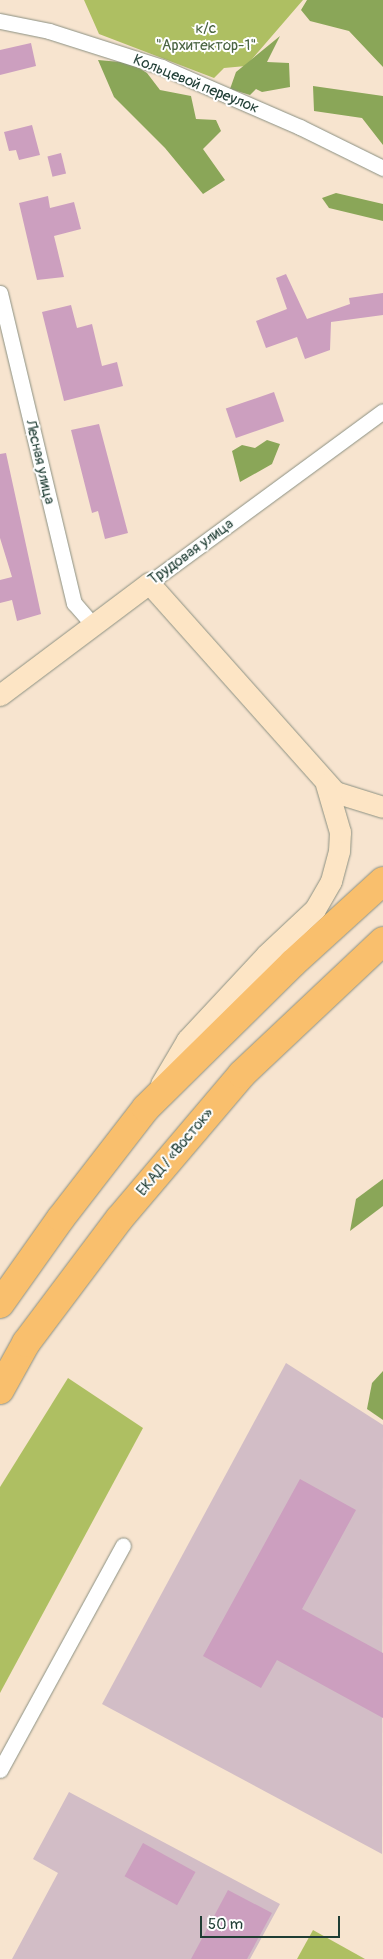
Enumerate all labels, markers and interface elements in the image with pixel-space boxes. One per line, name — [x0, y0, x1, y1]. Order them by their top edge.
park label: к/с "Архитектор-1" — [156, 19, 256, 54]
street label: Кольцевой переулок — [131, 51, 261, 117]
street label: Лесная улица — [22, 418, 58, 506]
street label: Трудовая улица — [145, 515, 237, 589]
street label: ЕКАД / «Восток» — [133, 1104, 217, 1200]
scale bar — [203, 1906, 343, 1938]
text: 50 m — [208, 1915, 243, 1934]

